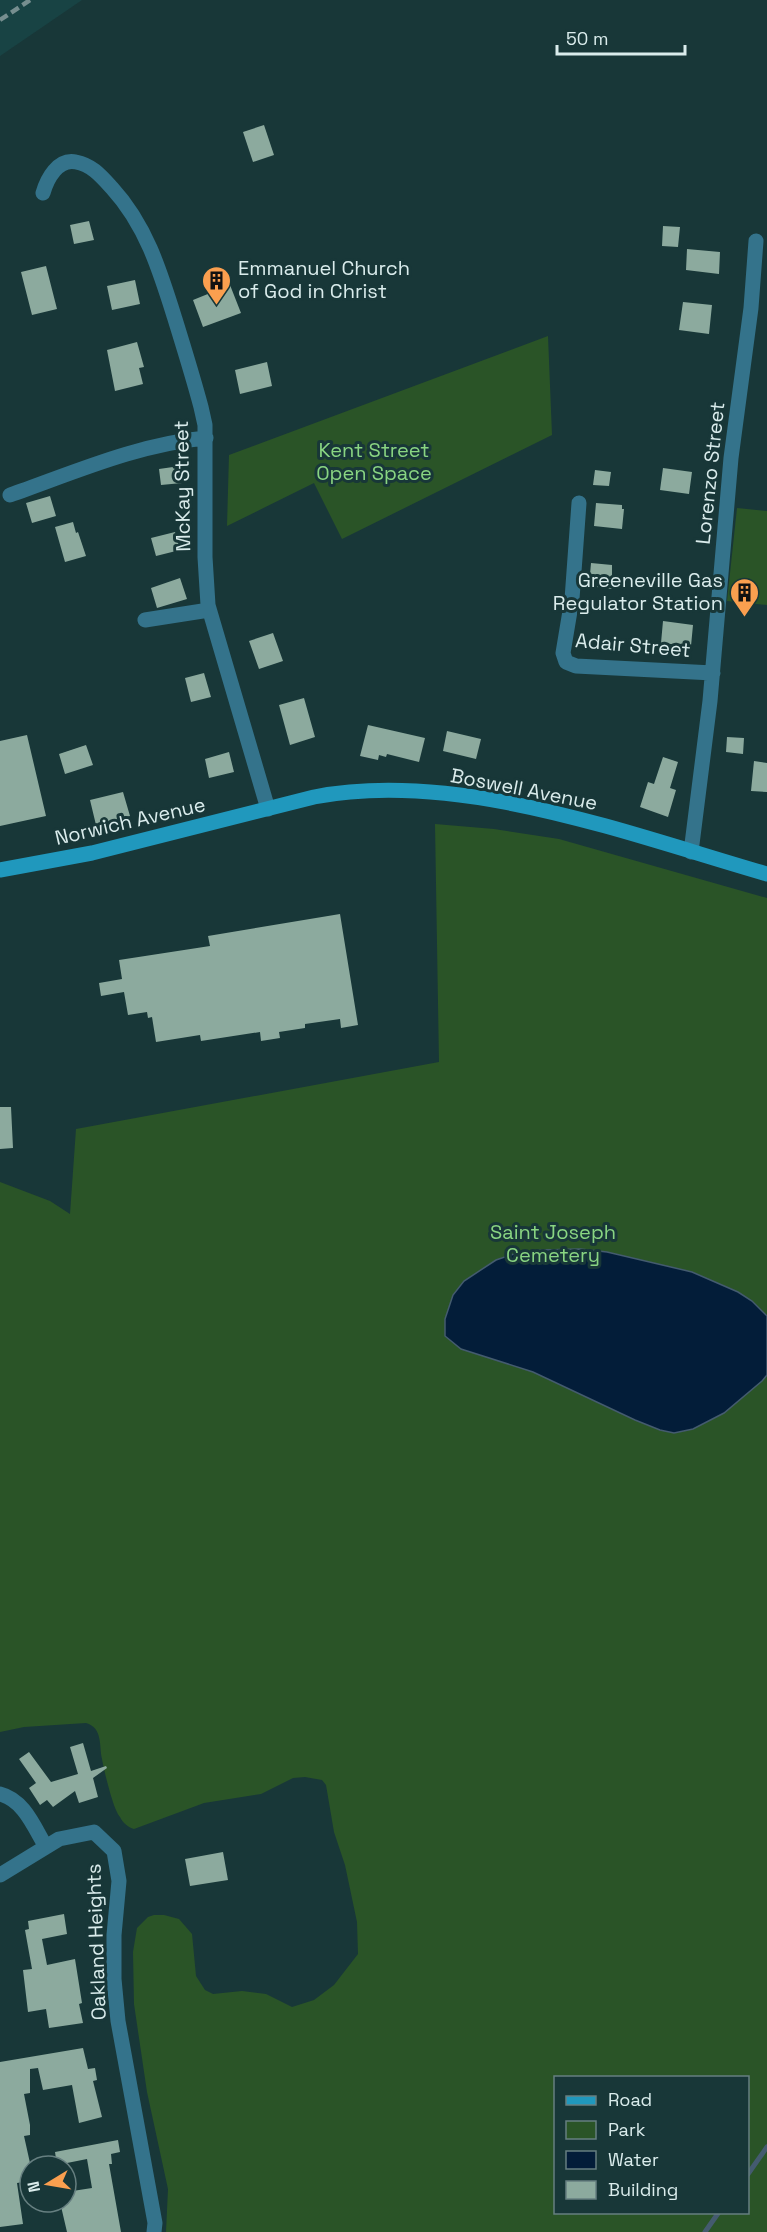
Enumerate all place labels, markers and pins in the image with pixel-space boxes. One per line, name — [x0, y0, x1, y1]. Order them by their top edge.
place label: Emmanuel Church of God in Christ — [238, 255, 410, 304]
building icon: Emmanuel Church of God in Christ — [201, 264, 233, 306]
place label: Greeneville Gas Regulator Station — [553, 567, 723, 616]
building icon: Greeneville Gas Regulator Station — [728, 576, 760, 618]

